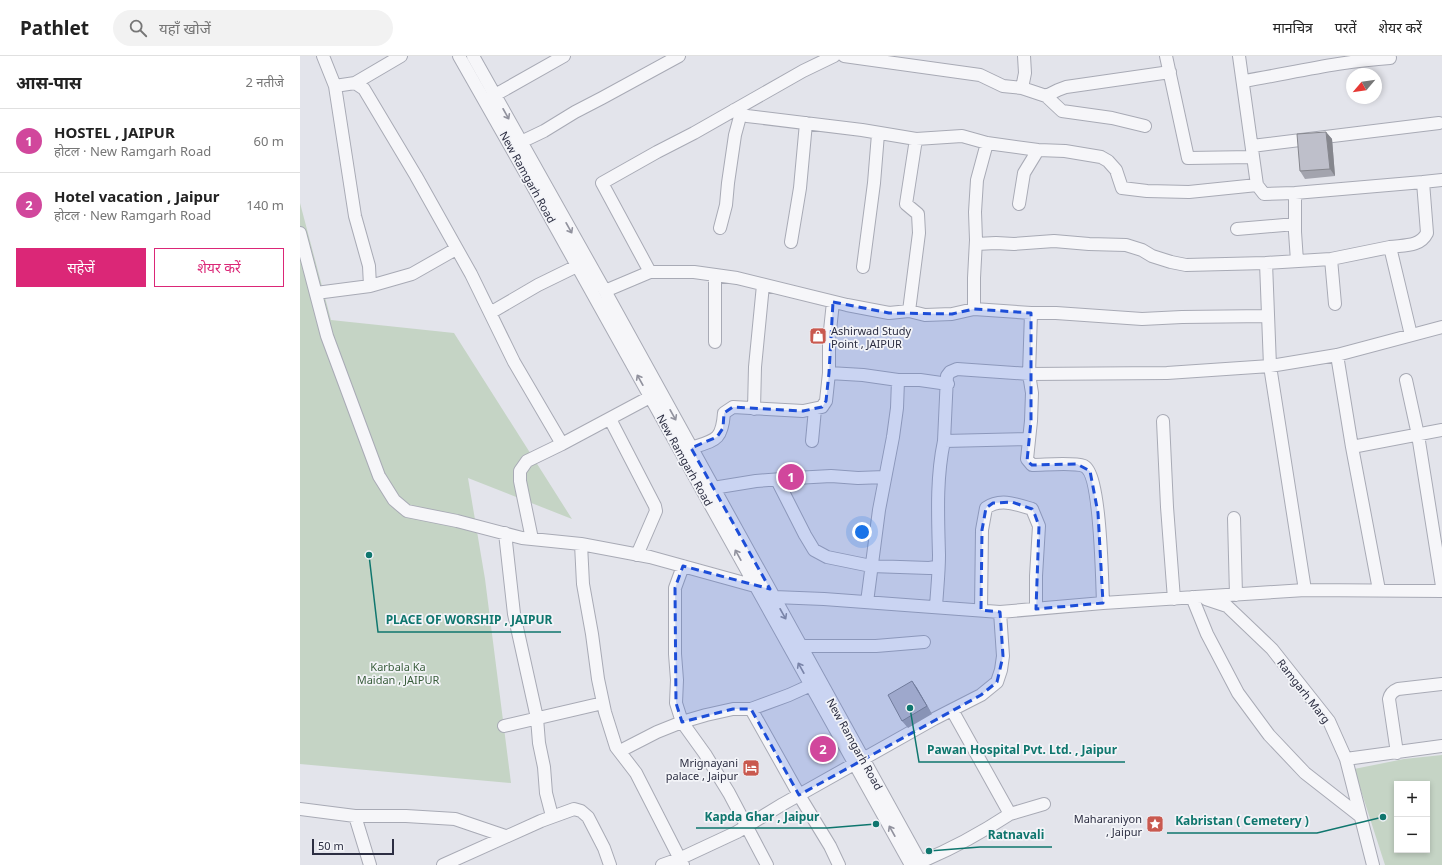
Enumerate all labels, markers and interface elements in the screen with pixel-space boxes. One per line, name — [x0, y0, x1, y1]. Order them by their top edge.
search box — [113, 10, 393, 46]
text: Pathlet — [20, 15, 89, 41]
icon: search — [127, 17, 149, 39]
text: यहाँ खोजें — [159, 18, 211, 38]
text: मानचित्र — [1273, 18, 1313, 37]
text: परतें — [1335, 18, 1357, 37]
text: शेयर करें — [1379, 18, 1422, 37]
north arrow — [1346, 68, 1382, 104]
text: आस-पास — [16, 71, 81, 94]
text: 2 नतीजे — [246, 73, 284, 91]
one-way arrow — [502, 108, 510, 120]
text: HOSTEL , JAIPUR — [54, 122, 175, 142]
street label: New Ramgarh Road — [497, 128, 559, 226]
text: 1 — [25, 132, 33, 150]
text: 60 m — [254, 132, 284, 150]
text: होटल · New Ramgarh Road — [54, 142, 211, 160]
text: Hotel vacation , Jaipur — [54, 186, 220, 206]
text: 2 — [25, 196, 33, 214]
text: 140 m — [246, 196, 284, 214]
text: होटल · New Ramgarh Road — [54, 206, 211, 224]
one-way arrow — [566, 222, 573, 234]
button: सहेजें — [16, 248, 146, 287]
button: शेयर करें — [154, 248, 284, 287]
place label: Ashirwad Study Point , JAIPUR — [831, 323, 911, 351]
shop icon: Ashirwad Study Point , JAIPUR — [808, 326, 828, 346]
one-way arrow — [636, 374, 644, 386]
one-way arrow — [670, 409, 677, 421]
street label: New Ramgarh Road — [654, 411, 716, 509]
pin: 1 — [778, 462, 804, 492]
your location — [852, 522, 872, 542]
one-way arrow — [733, 549, 741, 561]
callout: PLACE OF WORSHIP , JAIPUR — [378, 608, 561, 632]
one-way arrow — [780, 608, 788, 620]
text: PLACE OF WORSHIP , JAIPUR — [386, 611, 552, 628]
street label: Ramgarh Marg — [1274, 656, 1334, 726]
park label: Karbala Ka Maidan , JAIPUR — [357, 659, 440, 687]
one-way arrow — [797, 663, 805, 675]
street label: New Ramgarh Road — [824, 695, 886, 793]
pin: 2 — [810, 734, 836, 764]
callout: Pawan Hospital Pvt. Ltd. , Jaipur — [919, 738, 1125, 762]
text: Pawan Hospital Pvt. Ltd. , Jaipur — [927, 741, 1118, 758]
place label: Mrignayani palace , Jaipur — [666, 755, 738, 783]
hotel icon: Mrignayani palace , Jaipur — [741, 758, 761, 778]
map controls — [1394, 781, 1430, 853]
button: + — [1394, 781, 1430, 817]
callout: Kapda Ghar , Jaipur — [696, 804, 827, 828]
text: Kapda Ghar , Jaipur — [705, 808, 820, 825]
callout: Kabristan ( Cemetery ) — [1167, 809, 1317, 833]
place label: Maharaniyon , Jaipur — [1074, 811, 1142, 839]
text: Kabristan ( Cemetery ) — [1175, 812, 1309, 829]
place icon: Maharaniyon , Jaipur — [1145, 814, 1165, 834]
button: − — [1394, 817, 1430, 853]
callout: Ratnavali — [980, 823, 1052, 847]
one-way arrow — [888, 825, 896, 837]
text: Ratnavali — [988, 826, 1044, 843]
scale bar — [312, 837, 394, 856]
text: 50 m — [318, 838, 344, 853]

